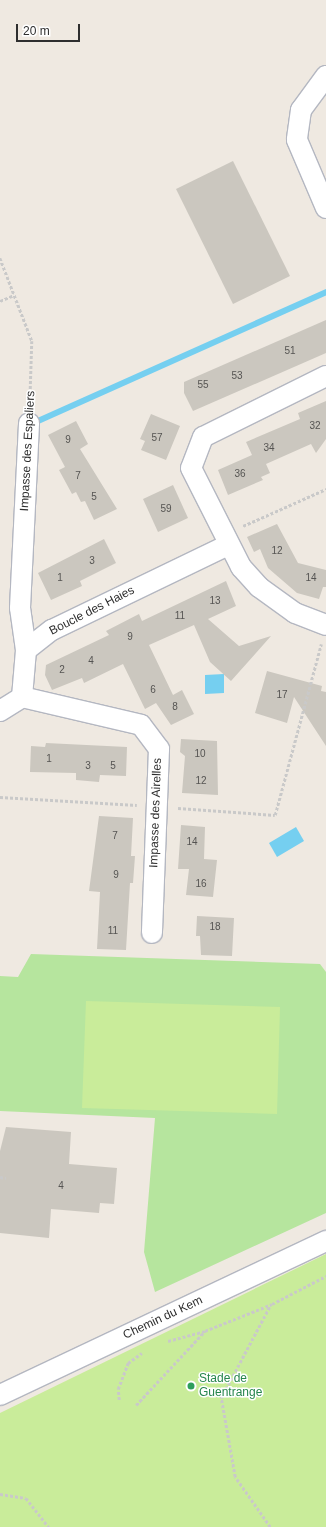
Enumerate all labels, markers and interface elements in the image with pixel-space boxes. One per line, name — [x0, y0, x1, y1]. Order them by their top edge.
scale bar — [18, 16, 82, 42]
text: 20 m — [23, 24, 50, 38]
house number: 51 — [284, 345, 296, 357]
house number: 53 — [231, 370, 243, 382]
house number: 55 — [197, 379, 209, 391]
street label: Impasse des Espaliers — [18, 390, 38, 512]
house number: 32 — [309, 420, 321, 432]
house number: 57 — [151, 432, 163, 444]
house number: 9 — [65, 434, 71, 446]
house number: 34 — [263, 442, 275, 454]
house number: 36 — [234, 468, 246, 480]
house number: 7 — [75, 470, 81, 482]
house number: 5 — [91, 491, 97, 503]
house number: 59 — [160, 503, 172, 515]
house number: 12 — [271, 545, 283, 557]
house number: 3 — [89, 555, 95, 567]
house number: 1 — [57, 572, 63, 584]
house number: 14 — [305, 572, 317, 584]
street label: Boucle des Haies — [47, 583, 137, 639]
house number: 13 — [209, 595, 221, 607]
house number: 11 — [175, 610, 185, 622]
house number: 9 — [127, 631, 133, 643]
house number: 4 — [88, 655, 94, 667]
house number: 2 — [59, 664, 65, 676]
house number: 6 — [150, 684, 156, 696]
house number: 17 — [276, 689, 288, 701]
house number: 8 — [172, 701, 178, 713]
house number: 10 — [194, 748, 206, 760]
house number: 1 — [46, 753, 52, 765]
street label: Impasse des Airelles — [147, 757, 165, 869]
house number: 3 — [85, 760, 91, 772]
house number: 5 — [110, 760, 116, 772]
house number: 12 — [195, 775, 207, 787]
house number: 7 — [112, 830, 118, 842]
house number: 14 — [186, 836, 198, 848]
house number: 9 — [113, 869, 119, 881]
house number: 16 — [195, 878, 207, 890]
house number: 18 — [209, 921, 221, 933]
house number: 11 — [108, 925, 118, 937]
house number: 4 — [58, 1180, 64, 1192]
street label: Chemin du Kem — [121, 1293, 205, 1343]
place label: Stade de Guentrange — [199, 1372, 262, 1400]
marker: Stade de Guentrange — [186, 1381, 196, 1391]

